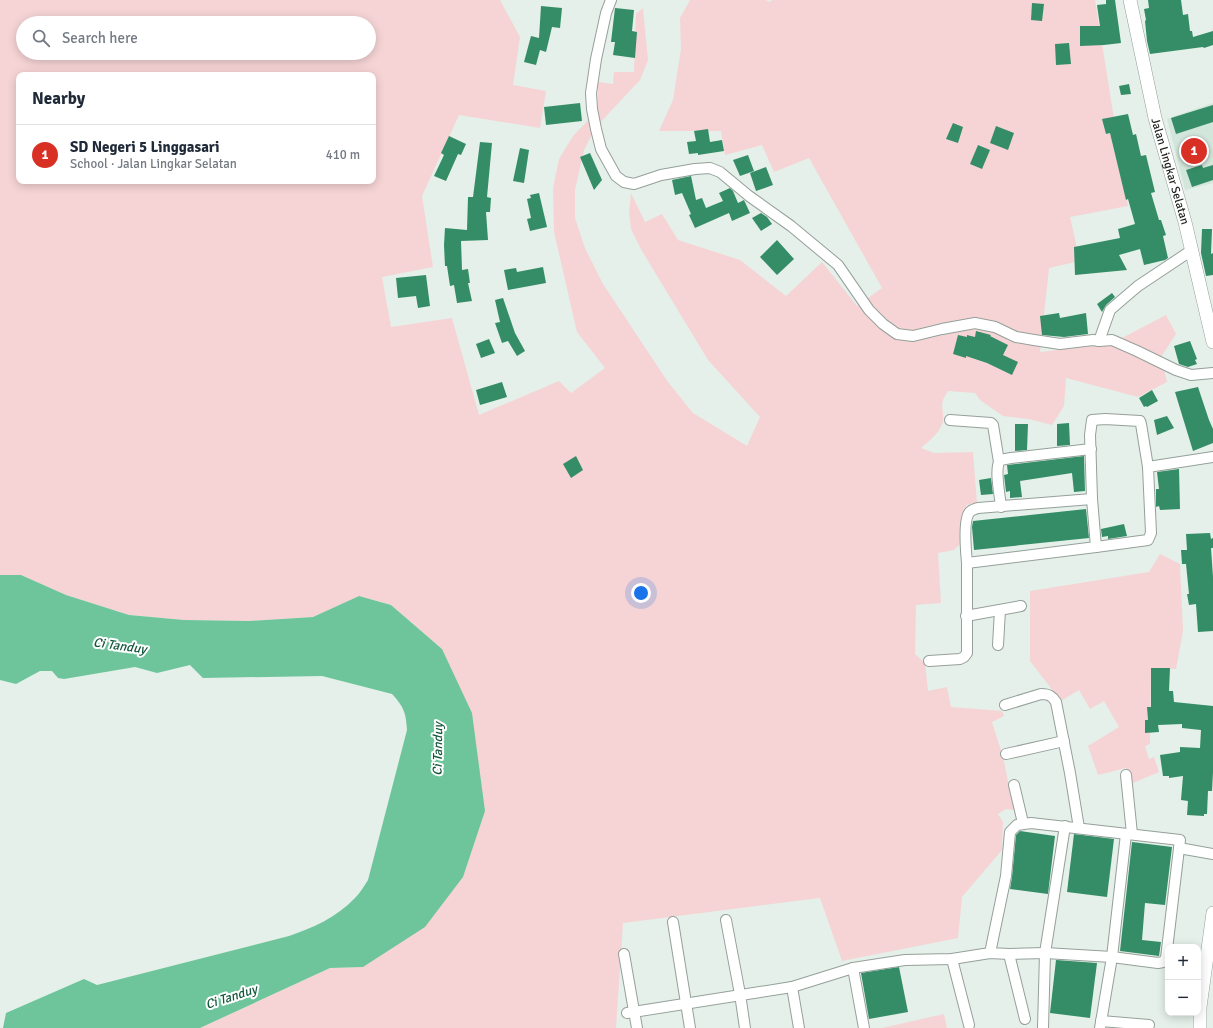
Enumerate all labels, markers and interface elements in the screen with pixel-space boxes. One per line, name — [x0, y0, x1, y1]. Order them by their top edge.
search box — [16, 16, 376, 60]
icon: search — [30, 27, 52, 49]
text: Search here — [62, 29, 138, 47]
text: Nearby — [32, 88, 85, 109]
street label: Jalan Lingkar Selatan — [1147, 116, 1192, 226]
pin: 1 — [1181, 136, 1207, 166]
text: SD Negeri 5 Linggasari — [70, 138, 220, 156]
text: 1 — [41, 147, 49, 163]
text: 410 m — [326, 147, 360, 163]
text: School · Jalan Lingkar Selatan — [70, 156, 237, 172]
your location — [631, 583, 651, 603]
water label: Ci Tanduy — [92, 634, 149, 658]
water label: Ci Tanduy — [430, 720, 446, 776]
map controls — [1165, 944, 1201, 1016]
button: + — [1165, 944, 1201, 980]
water label: Ci Tanduy — [203, 980, 261, 1013]
button: − — [1165, 980, 1201, 1016]

